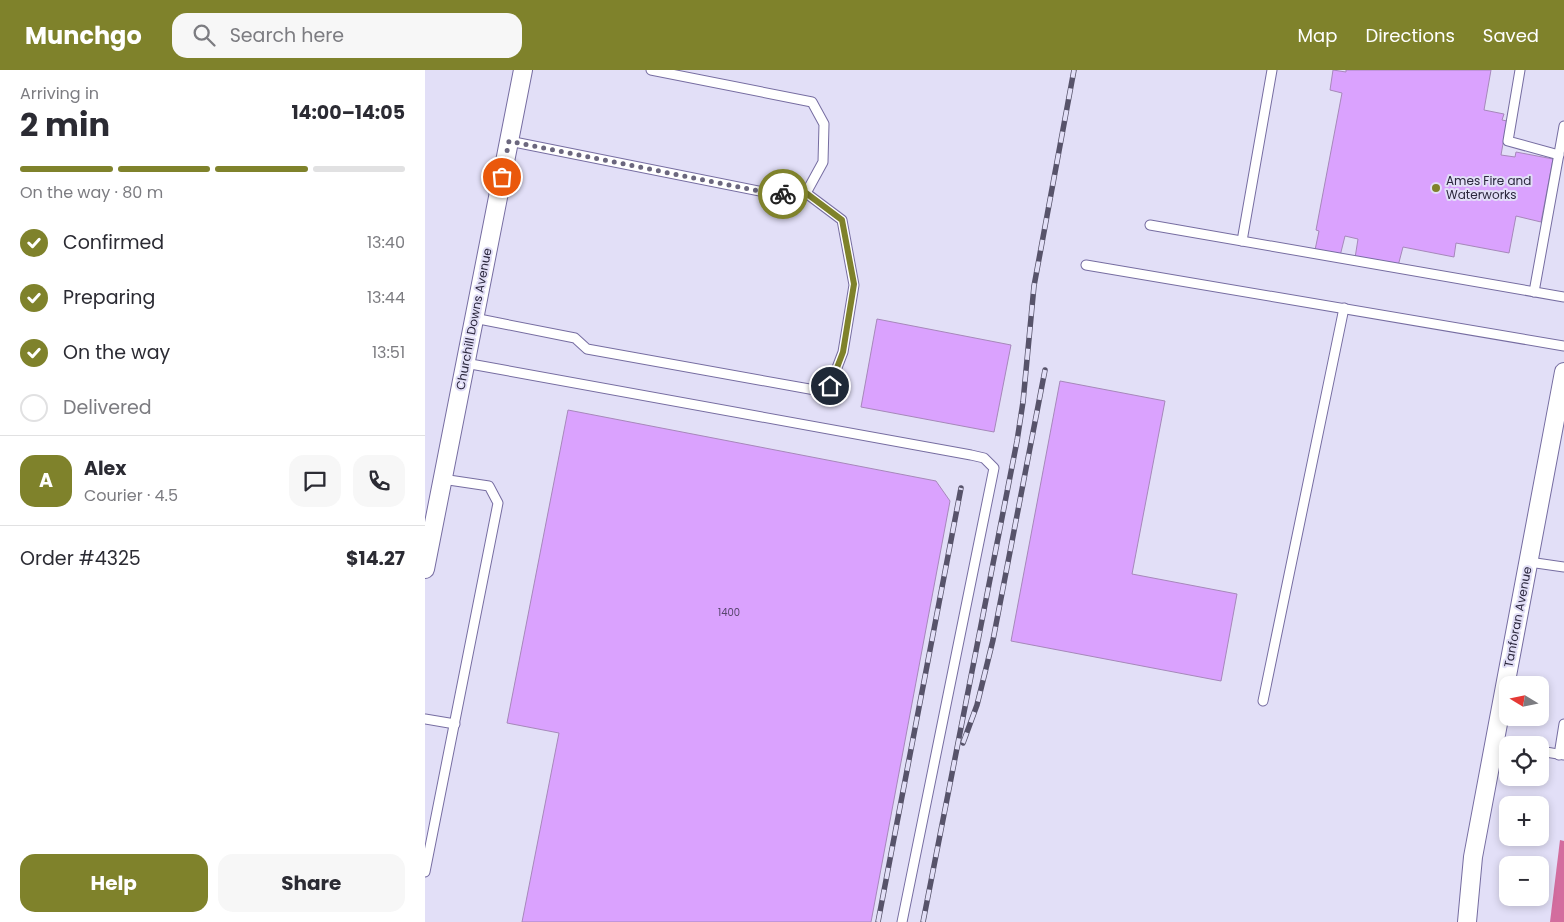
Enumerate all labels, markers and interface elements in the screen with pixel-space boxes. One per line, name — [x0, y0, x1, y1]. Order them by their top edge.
search box — [172, 13, 522, 58]
text: Munchgo — [25, 19, 142, 52]
icon: search — [190, 21, 218, 49]
text: Search here — [230, 22, 344, 49]
text: Map — [1298, 23, 1337, 48]
text: Directions — [1365, 23, 1455, 48]
text: Saved — [1483, 23, 1539, 48]
text: Arriving in — [20, 82, 99, 105]
text: 14:00–14:05 — [291, 99, 405, 126]
text: 2 min — [20, 102, 110, 147]
pin — [481, 156, 523, 198]
icon: bag — [488, 163, 516, 191]
courier — [758, 169, 808, 219]
place label: Ames Fire and Waterworks — [1446, 172, 1531, 203]
icon: bike — [769, 180, 797, 208]
text: On the way · 80 m — [20, 181, 163, 204]
marker: Ames Fire and Waterworks — [1430, 182, 1442, 194]
icon: check — [20, 229, 48, 257]
text: Confirmed — [63, 229, 164, 256]
text: 13:40 — [367, 231, 405, 254]
street label: Churchill Downs Avenue — [451, 246, 496, 391]
icon: check — [20, 284, 48, 312]
text: Preparing — [63, 284, 155, 311]
text: 13:44 — [367, 286, 405, 309]
icon: check — [20, 339, 48, 367]
text: On the way — [63, 339, 170, 366]
text: 13:51 — [372, 341, 405, 364]
pin — [809, 365, 851, 407]
icon: home — [816, 372, 844, 400]
text: Delivered — [63, 394, 152, 421]
text: Alex — [84, 455, 126, 482]
button: chat — [289, 455, 341, 507]
button: phone — [353, 455, 405, 507]
text: A — [39, 467, 53, 494]
text: Courier · 4.5 — [84, 484, 178, 507]
text: Order #4325 — [20, 545, 141, 572]
text: $14.27 — [346, 545, 405, 572]
street label: Tanforan Avenue — [1499, 565, 1536, 669]
house number: 1400 — [718, 605, 740, 620]
north arrow — [1499, 676, 1549, 726]
map controls — [1499, 676, 1549, 906]
button: locate — [1499, 736, 1549, 786]
button: + — [1499, 796, 1549, 846]
button: Help — [20, 854, 208, 912]
button: Share — [218, 854, 405, 912]
button: − — [1499, 856, 1549, 906]

